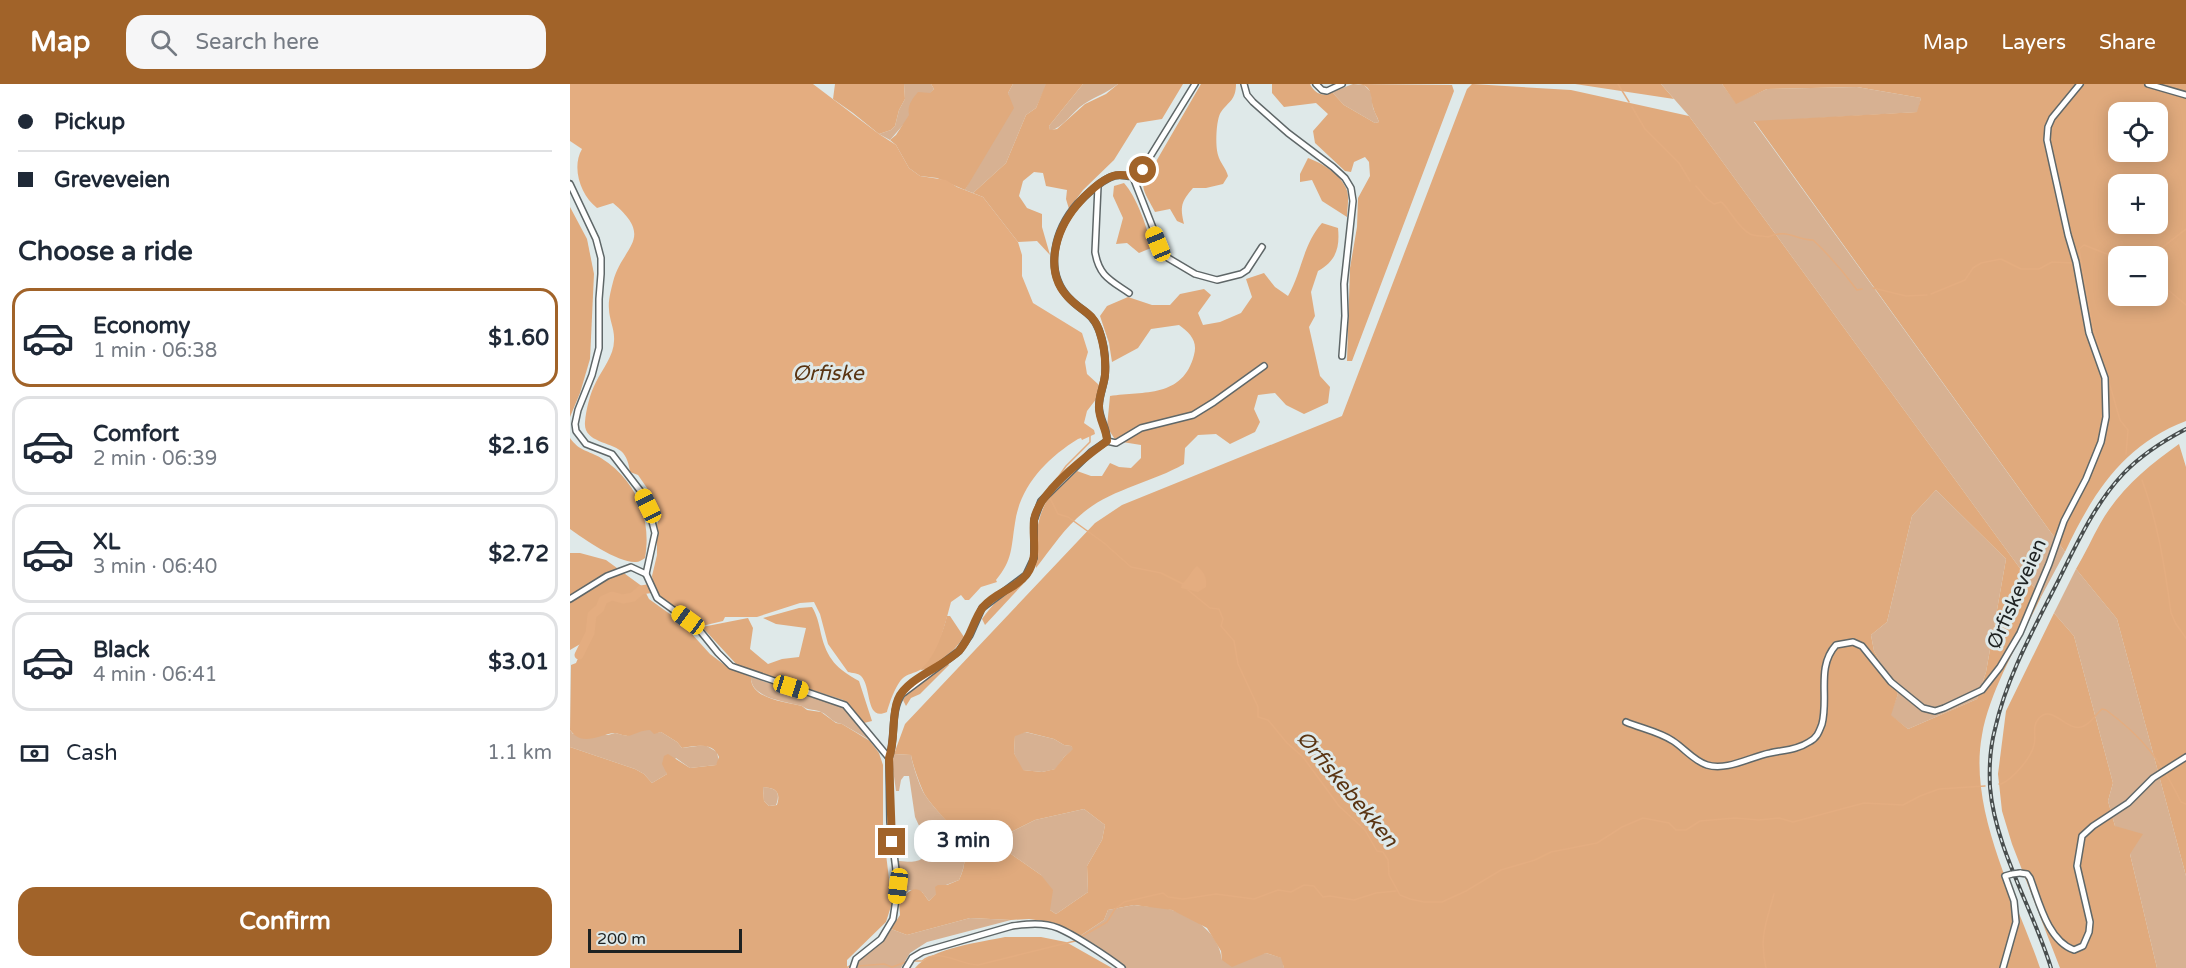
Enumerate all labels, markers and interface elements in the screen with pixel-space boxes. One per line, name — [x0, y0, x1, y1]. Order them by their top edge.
search box — [126, 15, 546, 69]
text: Map — [30, 25, 90, 59]
icon: search — [147, 26, 180, 59]
text: Search here — [195, 29, 319, 55]
text: Map — [1923, 30, 1968, 55]
text: Layers — [2001, 30, 2066, 55]
text: Share — [2099, 30, 2156, 55]
map controls — [2108, 102, 2168, 306]
button: locate — [2108, 102, 2168, 162]
text: Pickup — [54, 109, 125, 135]
route start — [1129, 156, 1156, 183]
text: Greveveien — [54, 167, 170, 193]
button: + — [2108, 174, 2168, 234]
car — [1143, 224, 1173, 264]
text: Choose a ride — [18, 235, 193, 268]
button: − — [2108, 246, 2168, 306]
icon: car — [21, 311, 75, 365]
text: Economy — [93, 313, 190, 339]
text: $1.60 — [488, 325, 549, 351]
text: 1 min · 06:38 — [93, 339, 217, 363]
water label: Ørfiske — [792, 361, 865, 386]
icon: car — [21, 419, 75, 473]
text: Comfort — [93, 421, 179, 447]
text: $2.16 — [488, 433, 549, 459]
text: 2 min · 06:39 — [93, 447, 217, 471]
car — [632, 486, 664, 526]
icon: car — [21, 527, 75, 581]
text: XL — [93, 529, 120, 555]
street label: Ørfiskeveien — [1982, 535, 2052, 653]
text: $2.72 — [488, 541, 549, 567]
text: 3 min · 06:40 — [93, 555, 217, 579]
car — [668, 602, 708, 638]
icon: car — [21, 635, 75, 689]
text: Black — [93, 637, 150, 663]
text: $3.01 — [488, 649, 549, 675]
text: 4 min · 06:41 — [93, 663, 217, 687]
car — [771, 673, 811, 701]
water label: Ørfiskebekken — [1291, 726, 1404, 853]
icon: cash — [18, 737, 51, 770]
text: Cash — [66, 740, 118, 766]
text: 1.1 km — [487, 741, 552, 765]
callout: 3 min — [913, 821, 1012, 863]
route end — [878, 828, 905, 855]
text: 3 min — [937, 829, 990, 853]
car — [887, 867, 909, 905]
button: Confirm — [18, 887, 552, 956]
scale bar — [588, 926, 742, 954]
text: 200 m — [597, 929, 646, 949]

